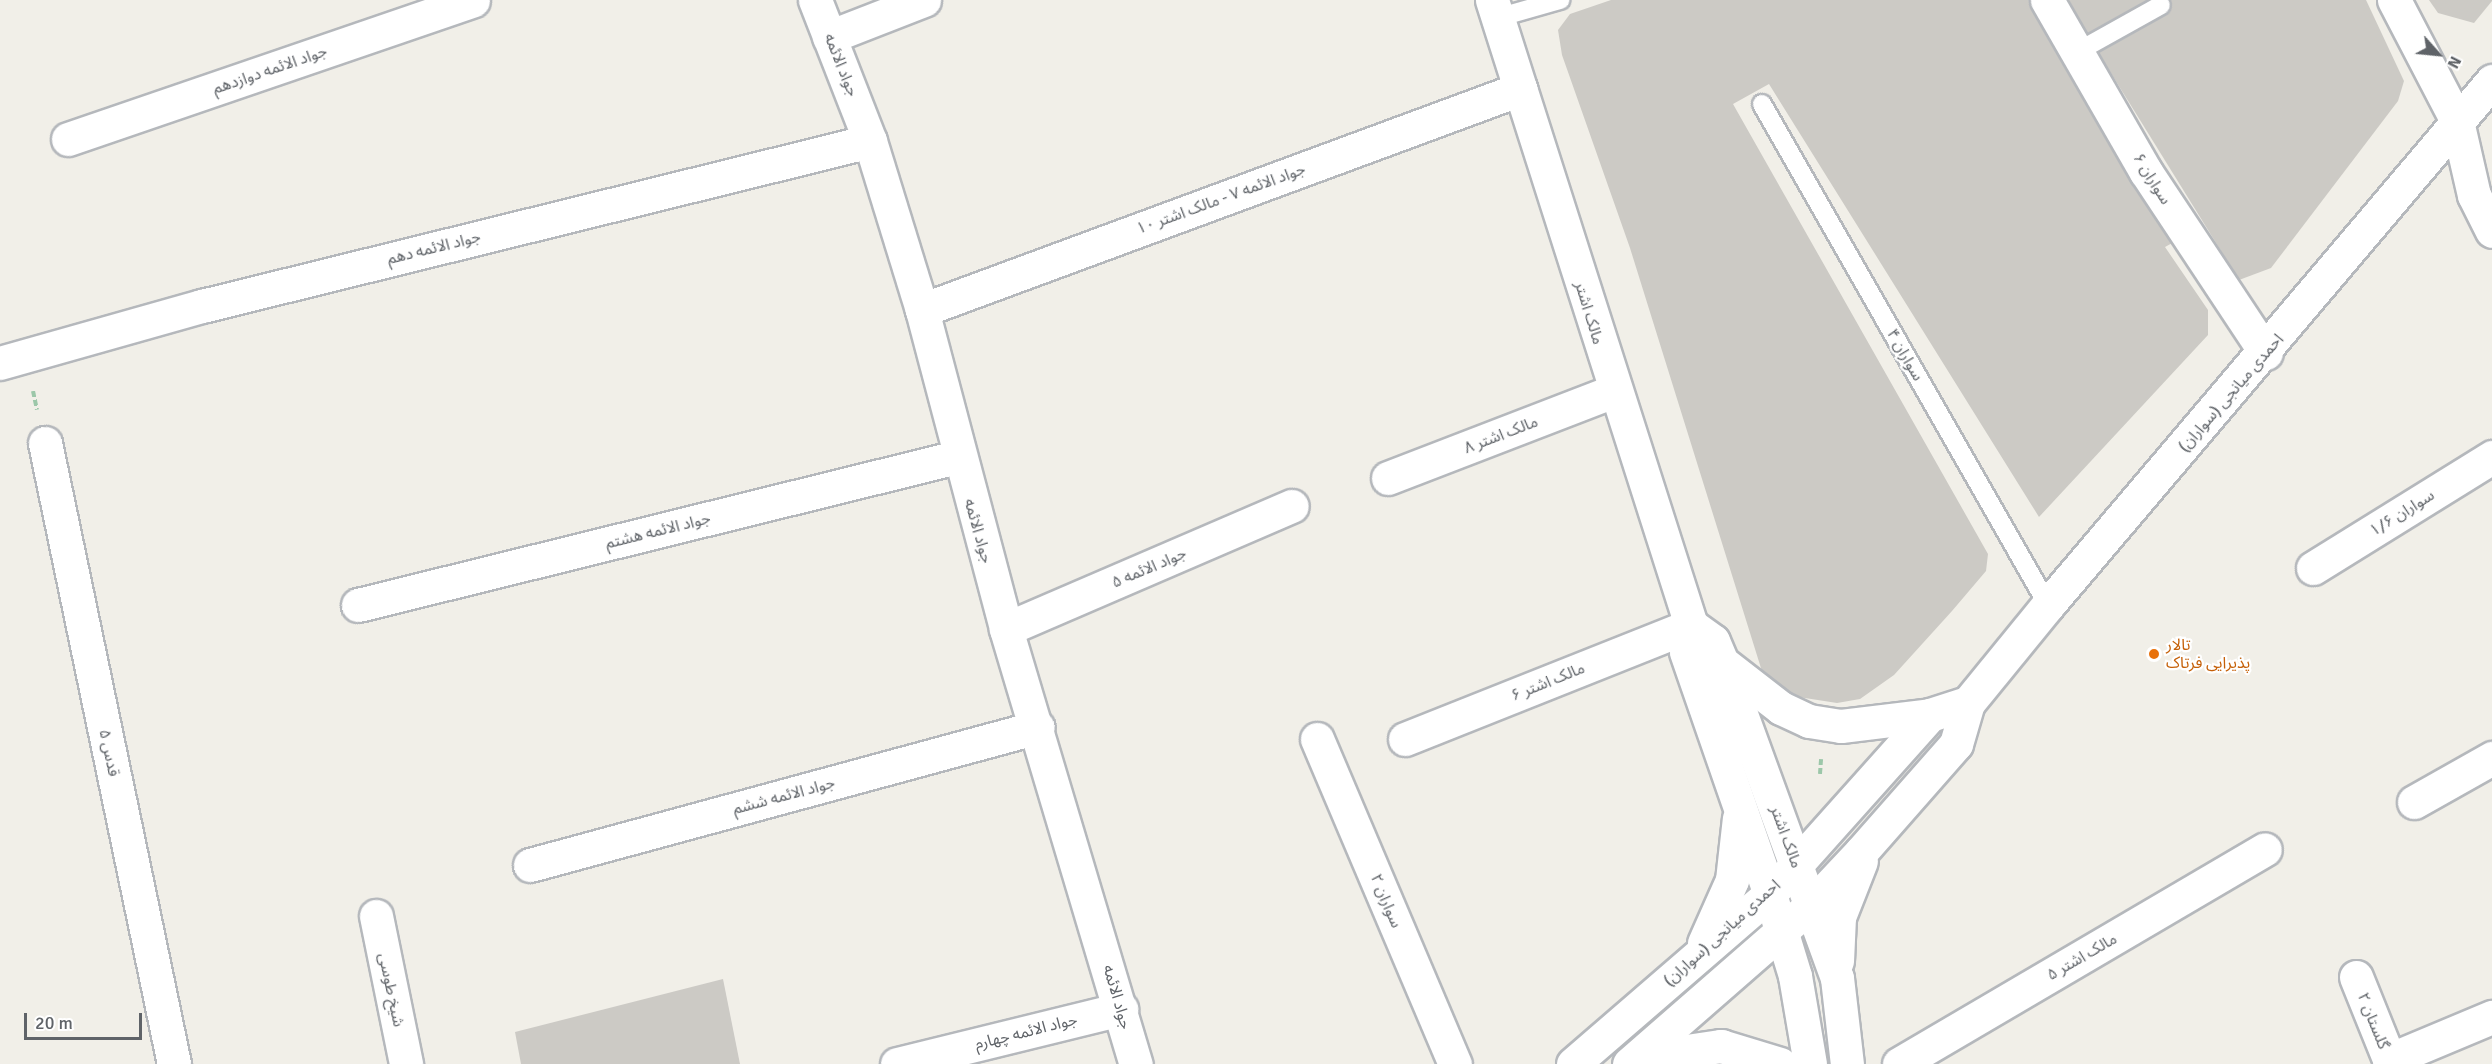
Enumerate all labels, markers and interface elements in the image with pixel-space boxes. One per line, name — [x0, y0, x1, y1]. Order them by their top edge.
north arrow — [2408, 24, 2468, 84]
street label: جواد الائمه — [820, 31, 862, 99]
street label: جواد الائمه دوازدهم — [210, 41, 330, 99]
text: N — [2443, 53, 2465, 72]
street label: سواران ۶ — [2129, 150, 2175, 208]
street label: جواد الائمه ۷ - مالک اشتر ۱۰ — [1134, 159, 1308, 239]
street label: جواد الائمه دهم — [385, 227, 483, 269]
street label: مالک اشتر — [1570, 279, 1608, 347]
street label: سواران ۴ — [1882, 326, 1928, 384]
street label: احمدی میانجی (سواران) — [2174, 330, 2288, 456]
street label: مالک اشتر ۸ — [1461, 412, 1541, 458]
street label: سواران ۱/۶ — [2366, 486, 2438, 540]
street label: جواد الائمه — [960, 496, 996, 566]
street label: جواد الائمه هشتم — [603, 509, 713, 553]
street label: جواد الائمه ۵ — [1109, 544, 1189, 592]
place label: تالار پذیرایی فرتاک — [2166, 635, 2250, 673]
marker: تالار پذیرایی فرتاک — [2147, 647, 2161, 661]
street label: مالک اشتر ۶ — [1508, 659, 1588, 705]
street label: قدس ۵ — [95, 728, 123, 778]
street label: جواد الائمه ششم — [731, 773, 837, 819]
street label: مالک اشتر — [1766, 803, 1806, 871]
street label: سواران ۲ — [1366, 871, 1406, 931]
street label: احمدی میانجی (سواران) — [1660, 876, 1784, 990]
street label: مالک اشتر ۵ — [2044, 929, 2120, 985]
street label: شیخ طوسی — [374, 951, 408, 1029]
street label: جواد الائمه — [1099, 962, 1135, 1032]
street label: گلستان ۲ — [2353, 990, 2393, 1052]
scale bar — [27, 1001, 146, 1039]
street label: جواد الائمه چهارم — [973, 1010, 1079, 1054]
text: 20 m — [35, 1012, 73, 1034]

